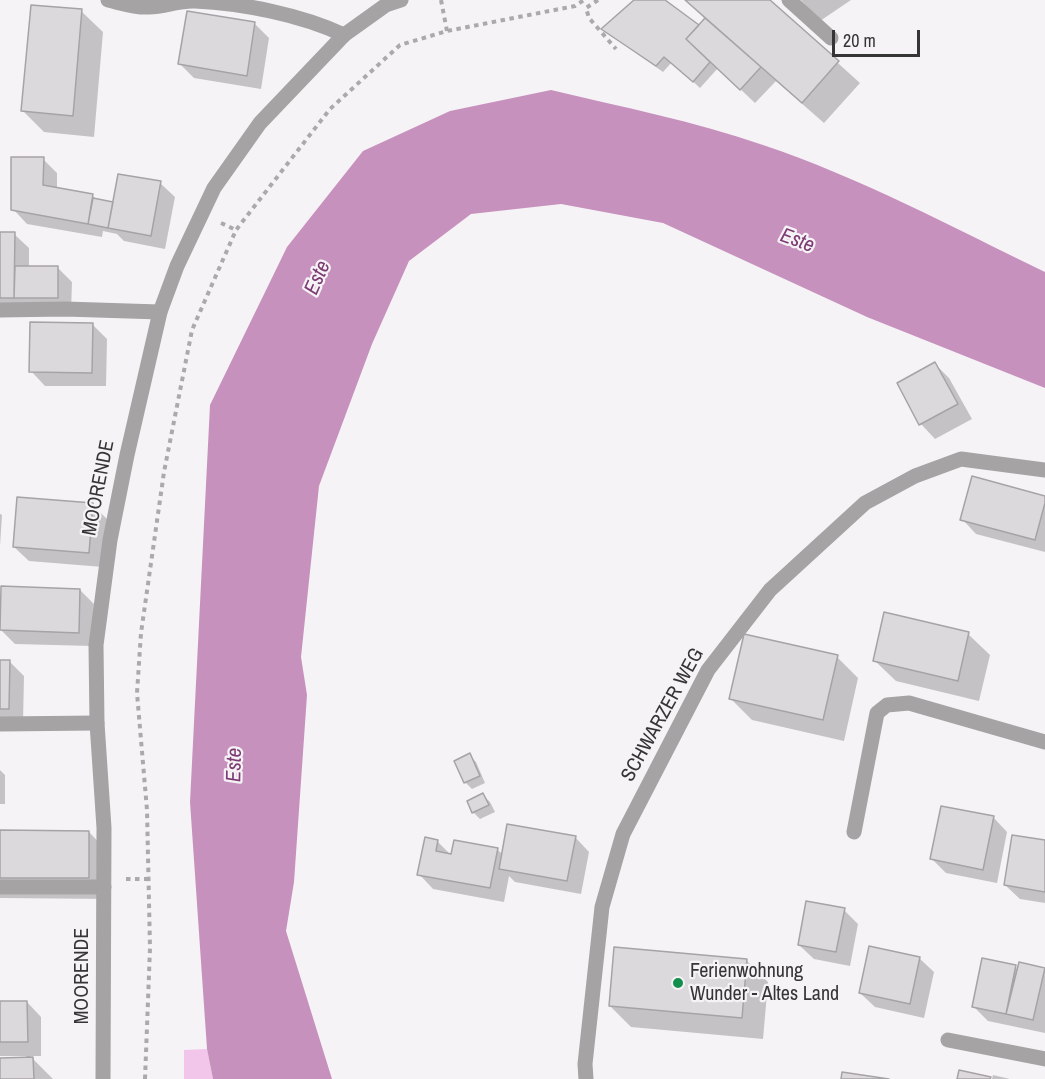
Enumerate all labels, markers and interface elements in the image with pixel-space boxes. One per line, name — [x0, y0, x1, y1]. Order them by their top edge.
scale bar — [835, 18, 924, 56]
text: 20 m — [843, 28, 876, 53]
water label: Este — [776, 223, 818, 259]
water label: Este — [299, 257, 337, 299]
street label: MOORENDE — [78, 438, 120, 538]
street label: SCHWARZER WEG — [616, 644, 710, 786]
water label: Este — [222, 748, 248, 782]
street label: MOORENDE — [71, 928, 95, 1024]
place label: Ferienwohnung Wunder - Altes Land — [690, 960, 839, 1007]
marker: Ferienwohnung Wunder - Altes Land — [671, 976, 685, 990]

